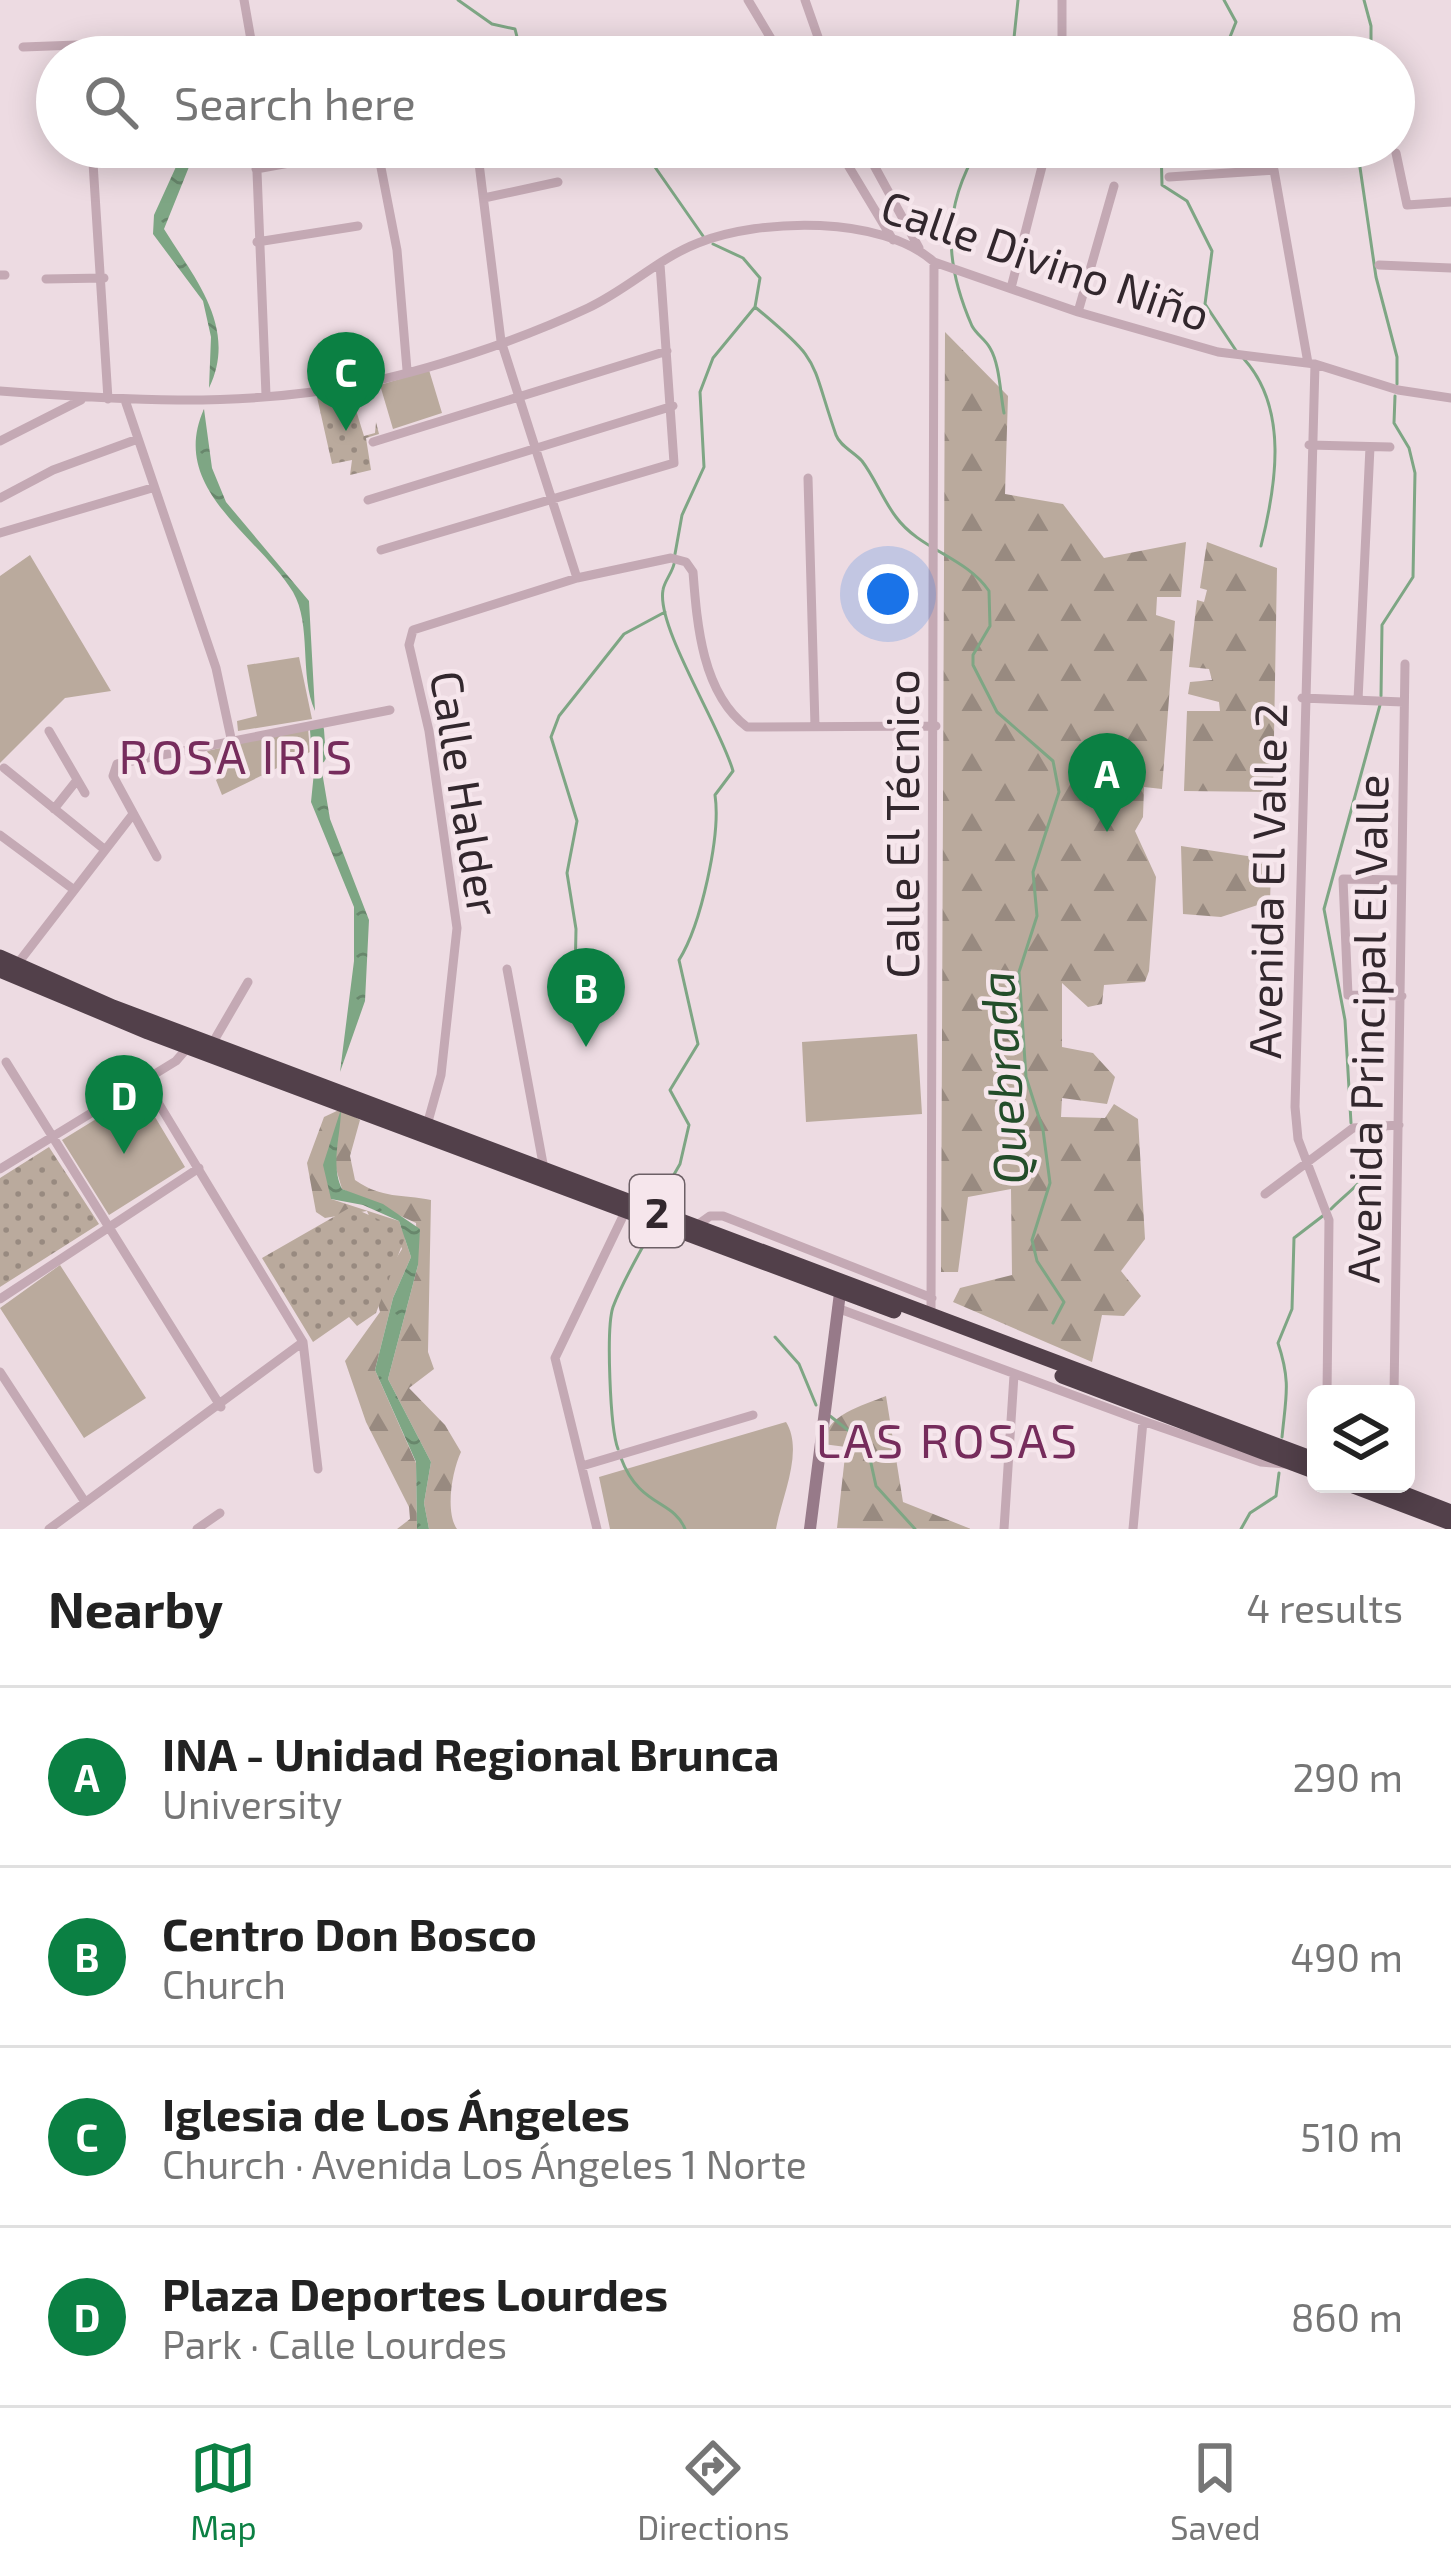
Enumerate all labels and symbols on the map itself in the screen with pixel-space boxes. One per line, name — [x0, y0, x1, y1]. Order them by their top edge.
street label: Calle Divino Niño — [875, 178, 1217, 340]
pin: C — [307, 332, 385, 431]
your location — [858, 564, 918, 624]
street label: Calle Halder — [421, 667, 513, 919]
street label: Calle El Técnico — [874, 669, 928, 979]
street label: Avenida El Valle 2 — [1236, 702, 1296, 1060]
district label: ROSA IRIS — [119, 726, 355, 784]
pin: A — [1068, 733, 1146, 832]
street label: Avenida Principal El Valle — [1335, 774, 1397, 1284]
pin: B — [547, 948, 625, 1047]
water label: Quebrada — [966, 969, 1038, 1187]
pin: D — [85, 1055, 163, 1154]
road number: 2 — [630, 1175, 684, 1247]
district label: LAS ROSAS — [816, 1410, 1080, 1468]

